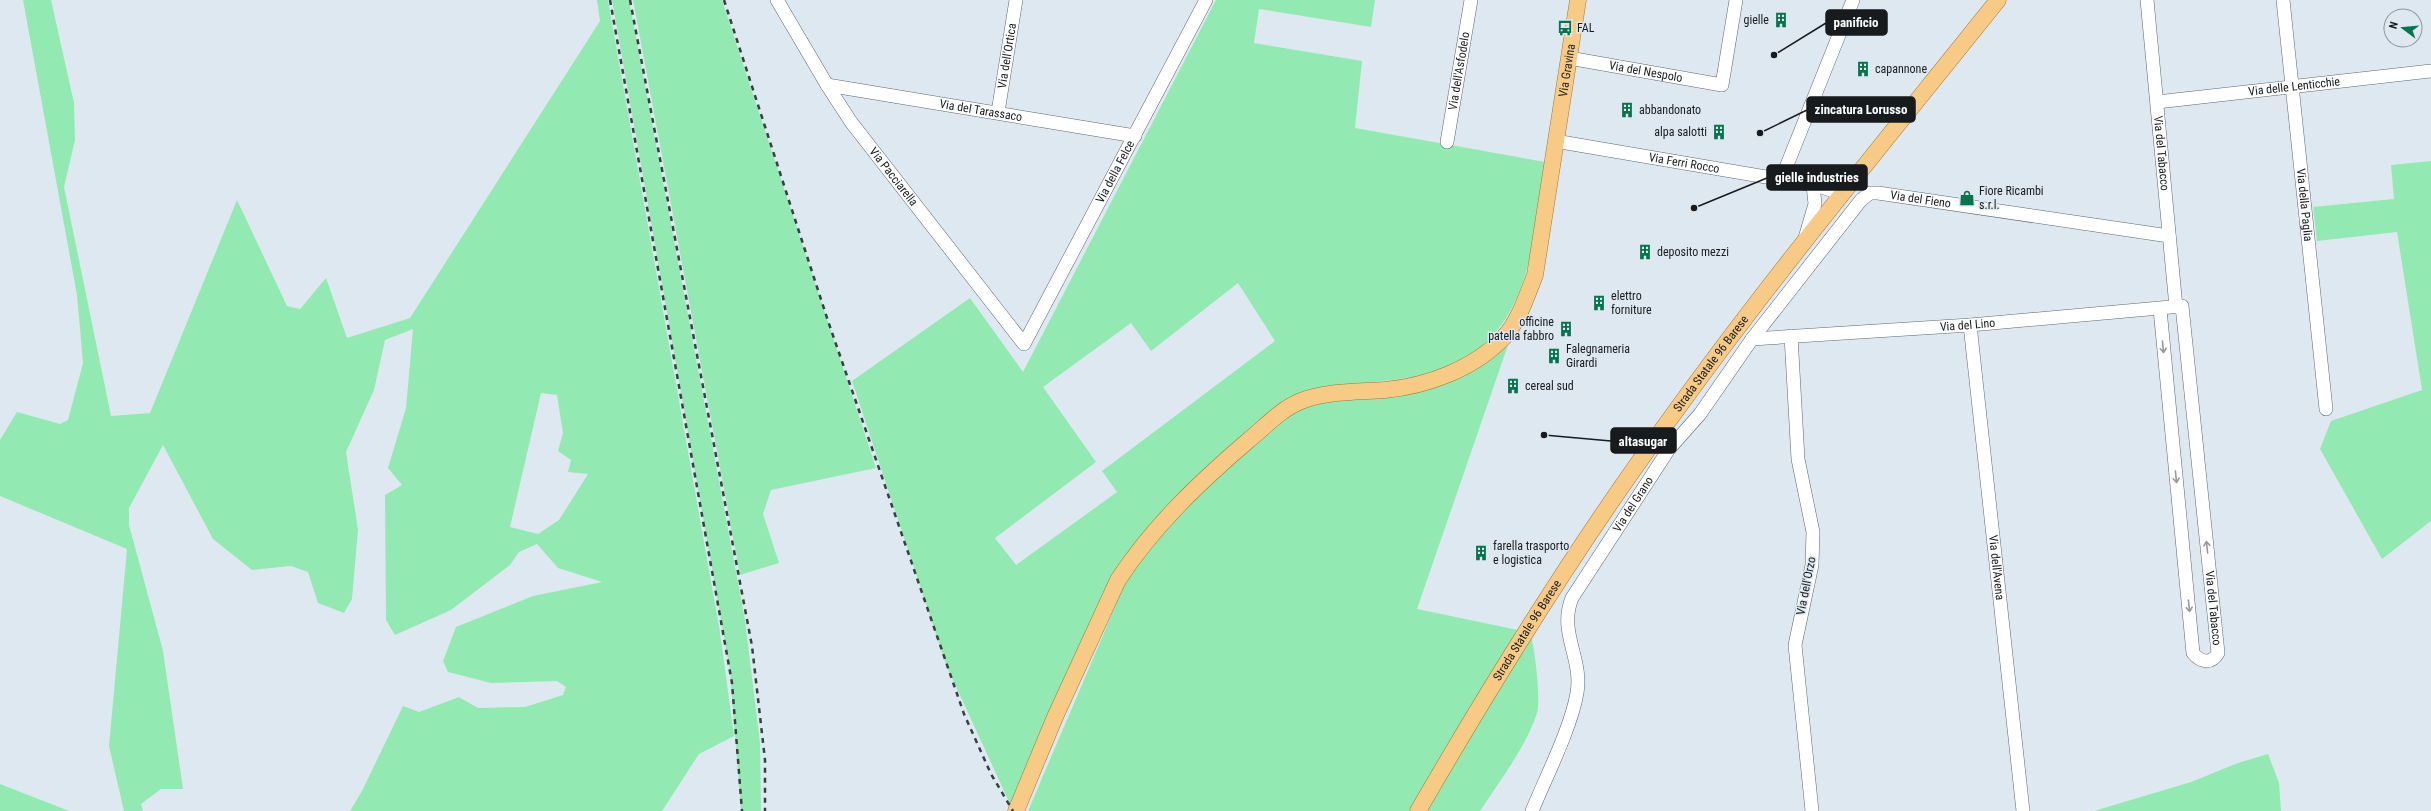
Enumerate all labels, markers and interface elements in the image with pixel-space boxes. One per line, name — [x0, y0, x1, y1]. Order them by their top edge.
north arrow — [2383, 8, 2423, 48]
callout: panificio — [1826, 10, 1887, 35]
building icon: gielle — [1772, 11, 1790, 29]
place label: gielle — [1744, 13, 1769, 27]
text: panificio — [1833, 15, 1879, 30]
bus stop icon: FAL — [1556, 19, 1574, 37]
text: N — [2387, 20, 2401, 30]
place label: FAL — [1577, 21, 1595, 35]
street label: Via dell'Ortica — [995, 22, 1019, 89]
street label: Via dell'Asfodelo — [1446, 31, 1472, 111]
street label: Via Gravina — [1556, 43, 1578, 98]
street label: Via del Nespolo — [1608, 58, 1684, 85]
building icon: capannone — [1854, 60, 1872, 78]
place label: capannone — [1875, 62, 1927, 76]
street label: Via delle Lenticchie — [2247, 74, 2341, 99]
street label: Via del Tarassaco — [938, 97, 1023, 124]
callout: zincatura Lorusso — [1807, 97, 1915, 122]
building icon: abbandonato — [1618, 101, 1636, 119]
text: zincatura Lorusso — [1815, 102, 1908, 117]
place label: abbandonato — [1639, 103, 1701, 117]
street label: Via del Tabacco — [2151, 115, 2172, 191]
building icon: alpa salotti — [1710, 123, 1728, 141]
place label: alpa salotti — [1654, 125, 1707, 139]
street label: Via della Felce — [1093, 138, 1138, 205]
street label: Via Pacciarella — [866, 145, 921, 209]
street label: Via Ferri Rocco — [1648, 150, 1721, 176]
callout: gielle industries — [1767, 165, 1867, 190]
street label: Via della Paglia — [2294, 168, 2315, 242]
text: gielle industries — [1775, 170, 1859, 185]
place label: Fiore Ricambi s.r.l. — [1979, 184, 2044, 212]
street label: Via del Fieno — [1889, 188, 1952, 211]
shop icon: Fiore Ricambi s.r.l. — [1958, 189, 1976, 207]
building icon: deposito mezzi — [1636, 243, 1654, 261]
place label: deposito mezzi — [1657, 245, 1729, 259]
place label: elettro forniture — [1611, 289, 1652, 317]
building icon: elettro forniture — [1590, 294, 1608, 312]
street label: Strada Statale 96 Barese — [1670, 312, 1752, 415]
place label: officine patella fabbro — [1488, 315, 1554, 343]
street label: Via del Lino — [1939, 316, 1996, 334]
building icon: officine patella fabbro — [1557, 320, 1575, 338]
one-way arrow — [2160, 340, 2167, 353]
place label: Falegnameria Girardi — [1566, 342, 1630, 370]
building icon: Falegnameria Girardi — [1545, 347, 1563, 365]
building icon: cereal sud — [1504, 377, 1522, 395]
place label: cereal sud — [1525, 379, 1574, 393]
callout: altasugar — [1611, 428, 1676, 453]
text: altasugar — [1619, 434, 1668, 449]
one-way arrow — [2172, 470, 2180, 483]
street label: Via del Grano — [1610, 474, 1656, 535]
street label: Via dell'Avena — [1986, 534, 2007, 601]
place label: farella trasporto e logistica — [1493, 539, 1569, 567]
one-way arrow — [2203, 540, 2211, 553]
building icon: farella trasporto e logistica — [1472, 544, 1490, 562]
street label: Via dell'Orzo — [1793, 556, 1819, 616]
street label: Via del Tabacco — [2203, 570, 2224, 646]
street label: Strada Statale 96 Barese — [1490, 577, 1564, 683]
one-way arrow — [2185, 599, 2192, 612]

